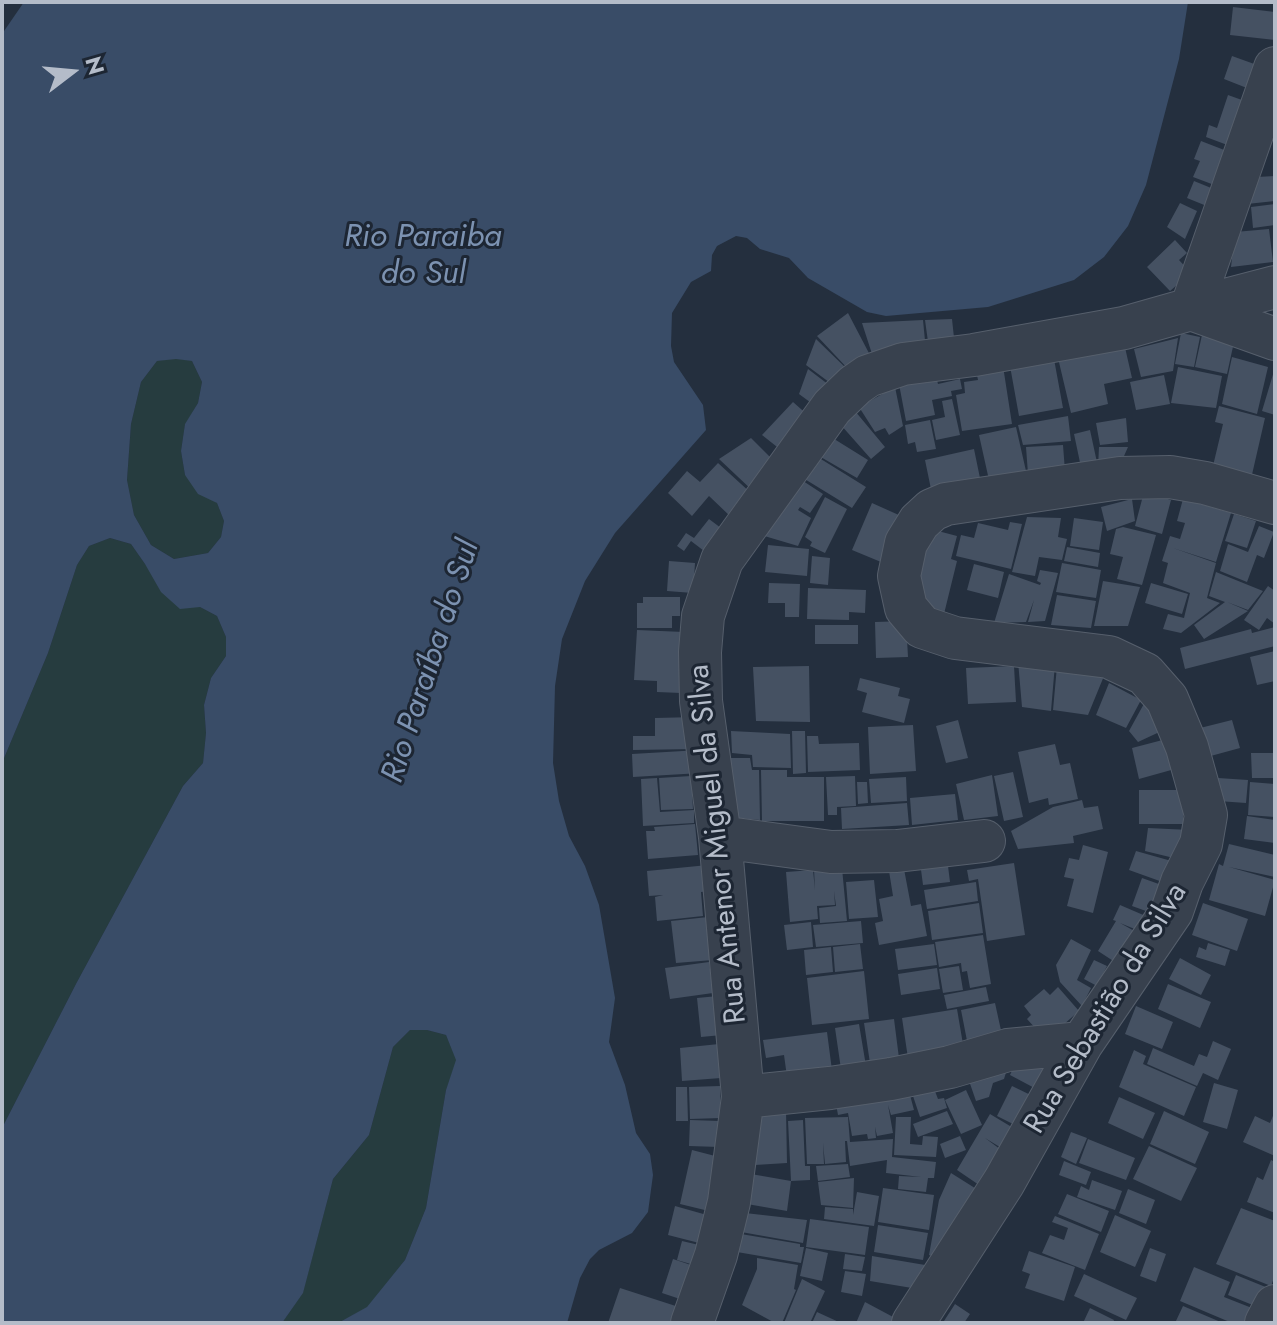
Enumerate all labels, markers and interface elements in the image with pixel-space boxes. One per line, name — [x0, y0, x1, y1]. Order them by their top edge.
north arrow — [32, 32, 112, 112]
text: N — [77, 53, 113, 78]
water label: Rio Paraiba do Sul — [344, 219, 502, 294]
water label: Rio Paraíba do Sul — [375, 536, 489, 788]
street label: Rua Antenor Miguel da Silva — [682, 663, 756, 1025]
street label: Rua Sebastião da Silva — [1018, 877, 1196, 1141]

